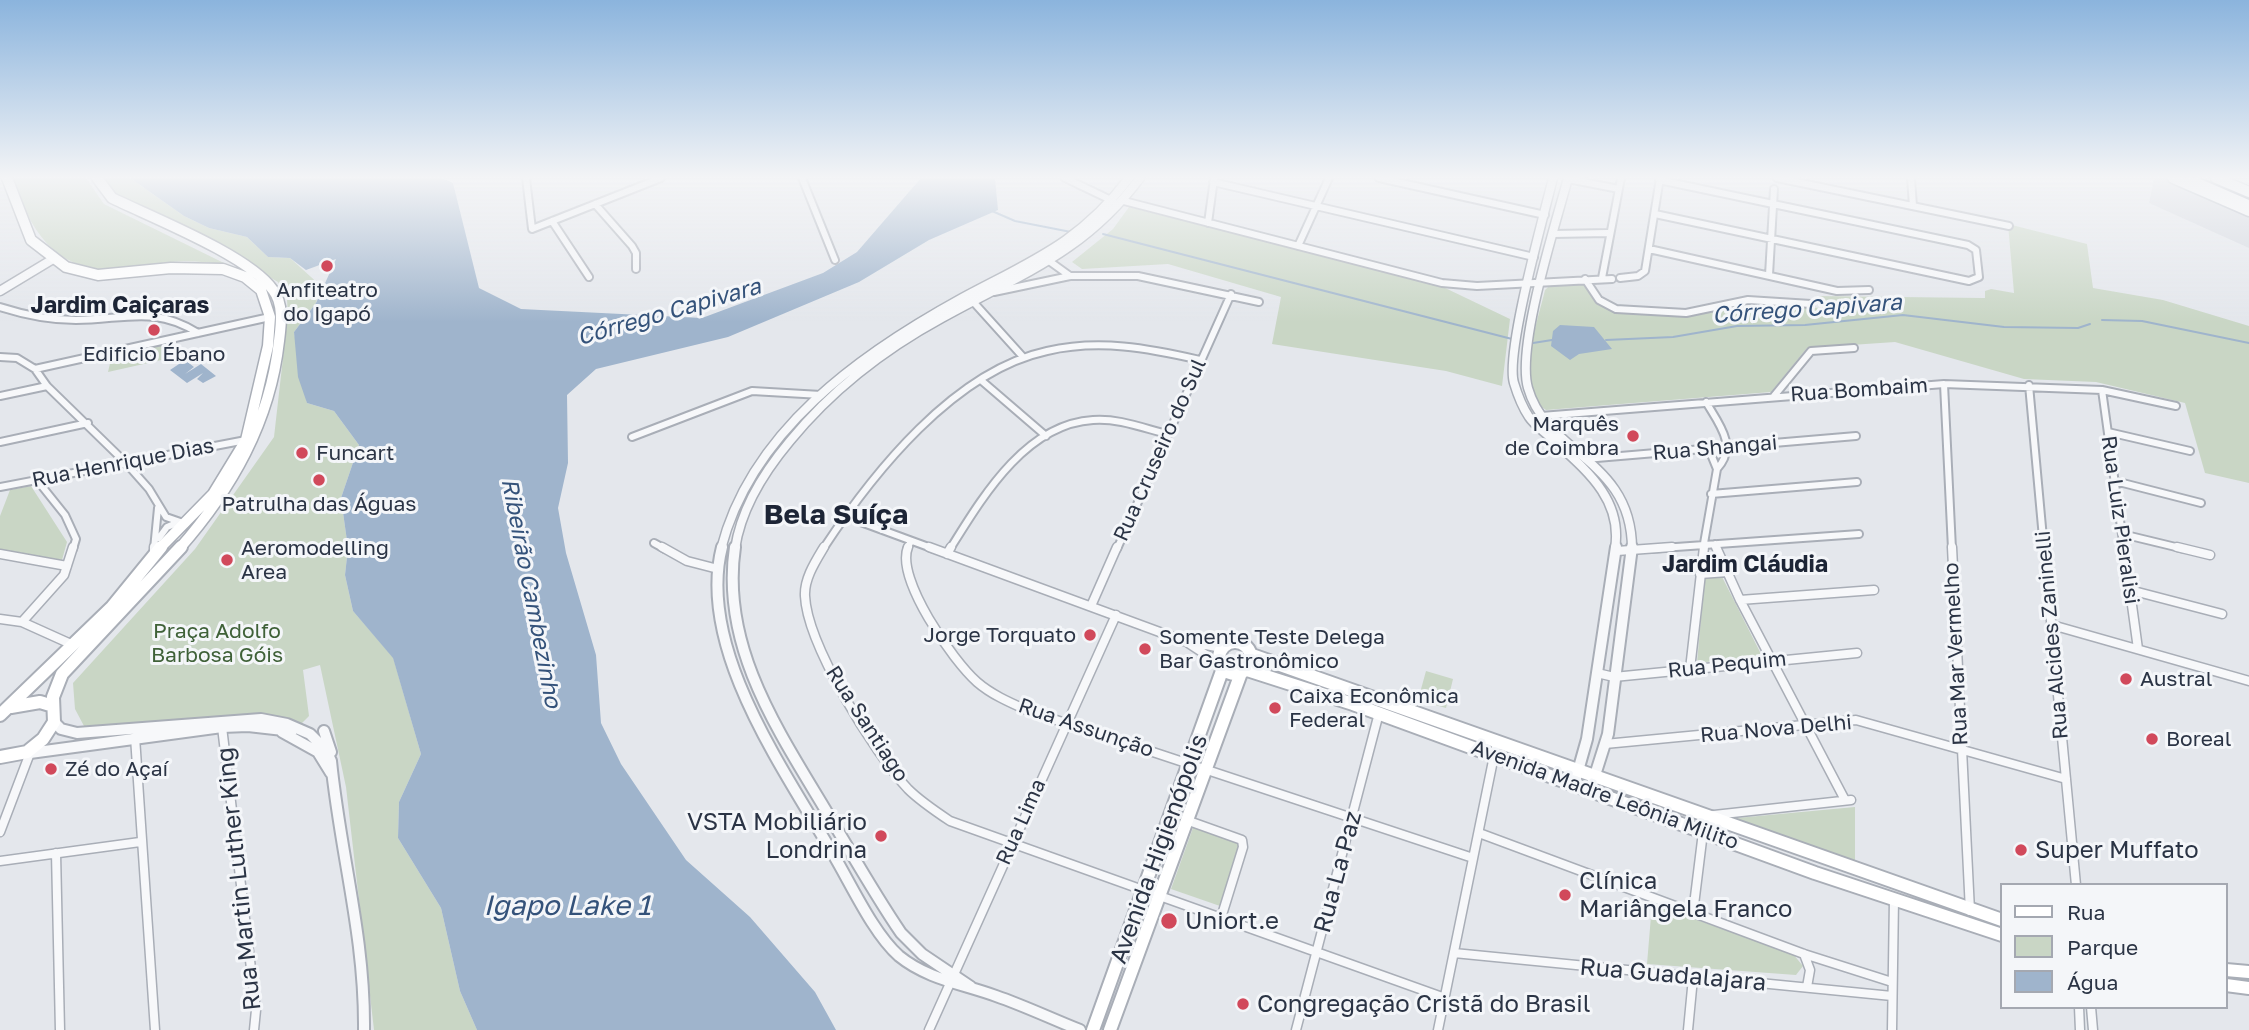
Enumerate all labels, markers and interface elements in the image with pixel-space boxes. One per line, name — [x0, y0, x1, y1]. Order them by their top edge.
marker: Anfiteatro do Igapó — [319, 258, 335, 274]
water label: Córrego Capivara — [574, 273, 764, 351]
place label: Anfiteatro do Igapó — [276, 277, 378, 327]
water label: Córrego Capivara — [1711, 289, 1903, 329]
district label: Jardim Caiçaras — [31, 292, 209, 320]
marker: Edificio Ébano — [146, 322, 162, 338]
place label: Edificio Ébano — [83, 341, 225, 367]
street label: Rua Cruseiro do Sul — [1108, 355, 1212, 545]
street label: Rua Bombaim — [1789, 373, 1929, 407]
place label: Marquês de Coimbra — [1505, 411, 1619, 461]
marker: Marquês de Coimbra — [1625, 428, 1641, 444]
street label: Rua Shangai — [1652, 430, 1778, 466]
street label: Rua Henrique Dias — [30, 433, 216, 493]
street label: Rua Luiz Pieralisi — [2096, 434, 2144, 606]
place label: Funcart — [316, 440, 394, 466]
marker: Funcart — [294, 445, 310, 461]
marker: Patrulha das Águas — [311, 472, 327, 488]
water label: Ribeirão Cambezinho — [495, 476, 567, 710]
place label: Patrulha das Águas — [222, 491, 416, 517]
district label: Bela Suíça — [764, 498, 908, 532]
street label: Rua Alcides Zaninelli — [2030, 530, 2074, 740]
place label: Aeromodelling Area — [241, 535, 389, 585]
district label: Jardim Cláudia — [1662, 551, 1828, 579]
marker: Aeromodelling Area — [219, 552, 235, 568]
street label: Rua Mar Vermelho — [1939, 562, 1973, 746]
park label: Praça Adolfo Barbosa Góis — [151, 618, 283, 668]
place label: Jorge Torquato — [923, 622, 1076, 648]
place label: Somente Teste Delega Bar Gastronômico — [1159, 624, 1385, 674]
marker: Jorge Torquato — [1082, 627, 1098, 643]
marker: Somente Teste Delega Bar Gastronômico — [1137, 641, 1153, 657]
street label: Rua Pequim — [1666, 646, 1788, 684]
street label: Rua Santiago — [820, 661, 914, 787]
place label: Austral — [2140, 666, 2212, 692]
marker: Austral — [2118, 671, 2134, 687]
place label: Caixa Econômica Federal — [1289, 683, 1459, 733]
street label: Rua Assunção — [1015, 693, 1157, 763]
marker: Caixa Econômica Federal — [1267, 700, 1283, 716]
street label: Rua Nova Delhi — [1699, 710, 1853, 748]
place label: Boreal — [2166, 726, 2231, 752]
street label: Avenida Higienópolis — [1104, 730, 1214, 968]
marker: Boreal — [2144, 731, 2160, 747]
street label: Avenida Madre Leônia Milito — [1468, 735, 1742, 855]
street label: Rua Martin Luther King — [211, 746, 267, 1012]
place label: Zé do Açaí — [65, 756, 168, 782]
marker: Zé do Açaí — [43, 761, 59, 777]
street label: Rua Lima — [991, 775, 1051, 869]
place label: VSTA Mobiliário Londrina — [687, 808, 867, 864]
street label: Rua La Paz — [1308, 808, 1368, 936]
marker: VSTA Mobiliário Londrina — [873, 828, 889, 844]
place label: Super Muffato — [2035, 836, 2199, 864]
marker: Super Muffato — [2013, 842, 2029, 858]
place label: Clínica Mariângela Franco — [1579, 867, 1792, 923]
legend — [2000, 883, 2228, 1009]
marker: Clínica Mariângela Franco — [1557, 887, 1573, 903]
water label: Igapo Lake 1 — [484, 889, 650, 923]
text: Rua — [2067, 899, 2105, 925]
place label: Uniort.e — [1185, 907, 1279, 935]
marker: Uniort.e — [1159, 911, 1179, 931]
text: Parque — [2067, 934, 2138, 960]
street label: Rua Guadalajara — [1579, 952, 1767, 998]
text: Água — [2067, 969, 2118, 995]
place label: Congregação Cristã do Brasil — [1257, 990, 1590, 1018]
marker: Congregação Cristã do Brasil — [1235, 996, 1251, 1012]

